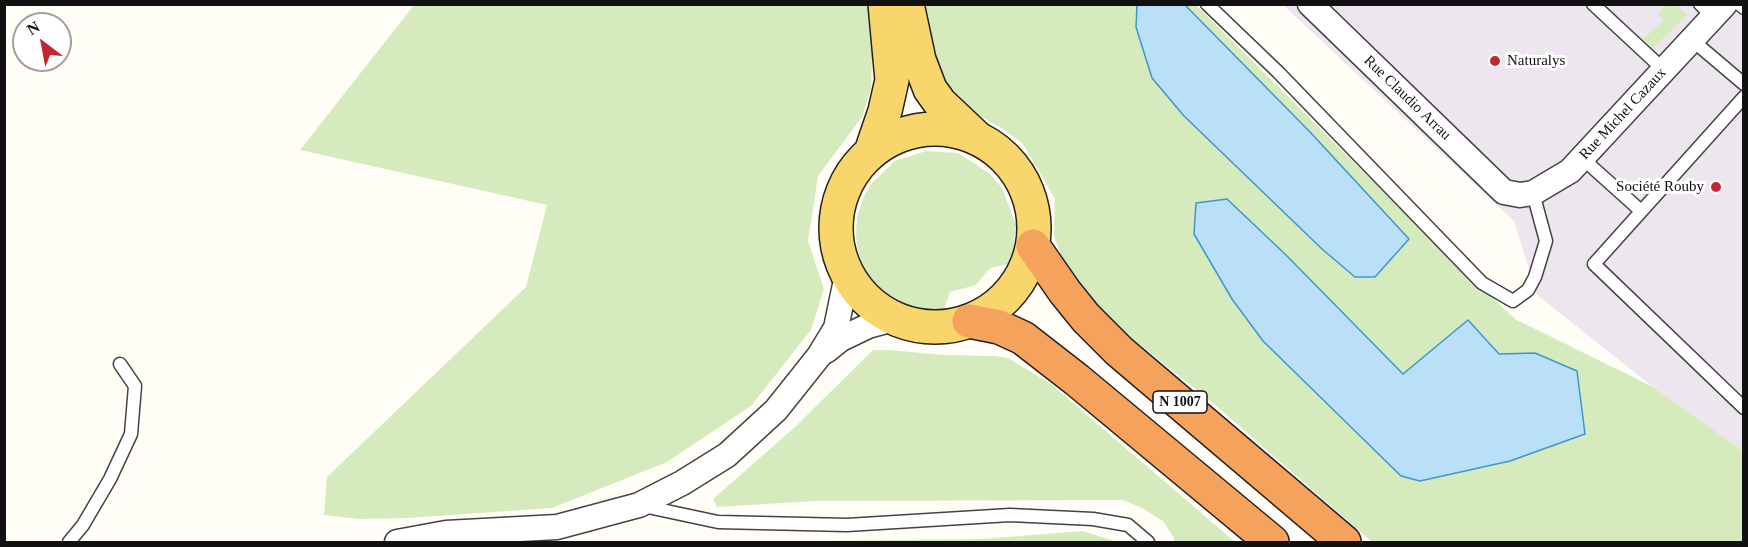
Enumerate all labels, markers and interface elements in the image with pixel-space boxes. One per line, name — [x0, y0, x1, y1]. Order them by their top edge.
north arrow — [12, 12, 72, 72]
text: N — [24, 18, 43, 38]
street label: Rue Claudio Arrau — [1360, 52, 1454, 144]
place label: Naturalys — [1507, 52, 1565, 70]
marker: Naturalys — [1488, 54, 1502, 68]
street label: Rue Michel Cazaux — [1576, 64, 1670, 164]
place label: Société Rouby — [1616, 178, 1704, 196]
marker: Société Rouby — [1709, 180, 1723, 194]
road number: N 1007 — [1153, 391, 1207, 413]

